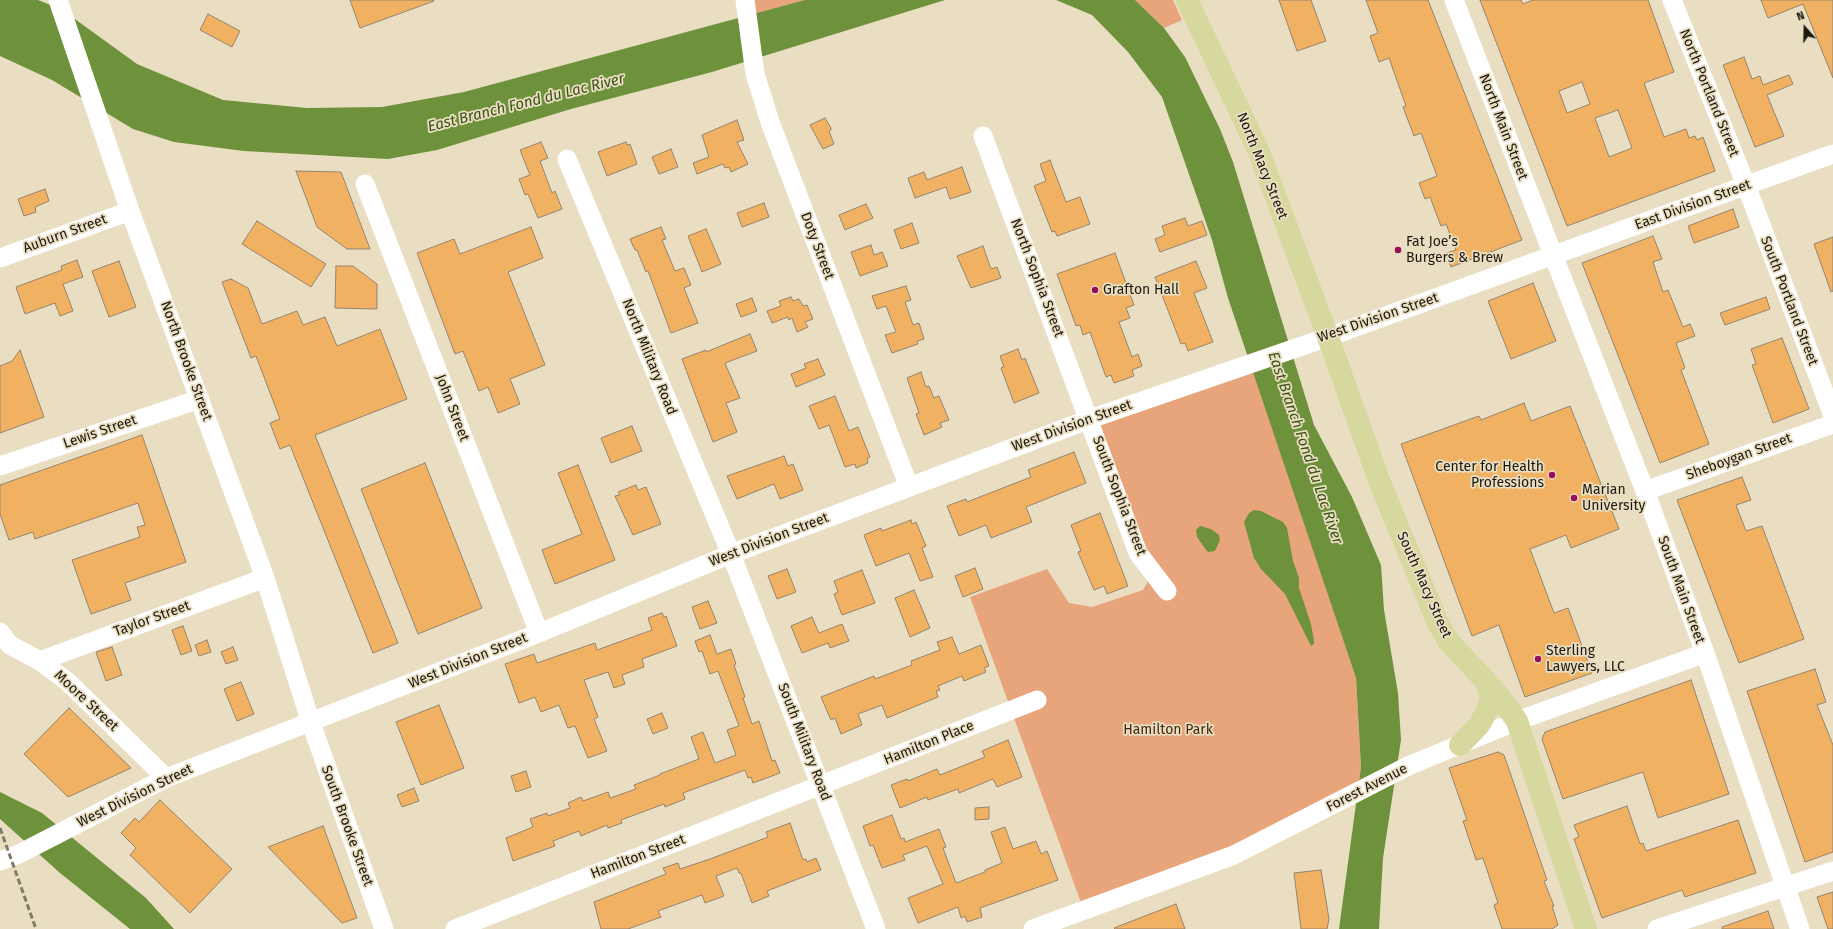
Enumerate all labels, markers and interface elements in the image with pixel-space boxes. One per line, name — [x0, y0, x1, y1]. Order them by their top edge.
north arrow — [1785, 8, 1825, 48]
text: N — [1795, 9, 1806, 24]
street label: North Portland Street — [1676, 27, 1742, 159]
water label: East Branch Fond du Lac River — [426, 70, 626, 136]
street label: North Main Street — [1475, 71, 1531, 183]
street label: North Macy Street — [1233, 110, 1291, 222]
street label: East Division Street — [1633, 176, 1753, 234]
street label: Doty Street — [796, 210, 838, 282]
street label: Auburn Street — [21, 211, 109, 257]
street label: North Sophia Street — [1007, 216, 1067, 340]
place label: Fat Joe’s Burgers & Brew — [1406, 234, 1503, 266]
street label: South Portland Street — [1757, 234, 1821, 368]
marker: Fat Joe’s Burgers & Brew — [1393, 245, 1403, 255]
place label: Grafton Hall — [1103, 282, 1179, 298]
marker: Grafton Hall — [1090, 285, 1100, 295]
street label: West Division Street — [1315, 289, 1441, 347]
street label: North Military Road — [618, 296, 680, 418]
street label: North Brooke Street — [157, 299, 215, 423]
water label: East Branch Fond du Lac River — [1264, 350, 1346, 546]
street label: John Street — [432, 372, 472, 444]
street label: West Division Street — [1010, 396, 1134, 456]
street label: Lewis Street — [61, 412, 139, 452]
street label: Sheboygan Street — [1684, 430, 1794, 484]
street label: South Sophia Street — [1088, 434, 1150, 558]
place label: Center for Health Professions — [1435, 459, 1544, 492]
marker: Center for Health Professions — [1547, 470, 1557, 480]
place label: Marian University — [1582, 482, 1645, 514]
marker: Marian University — [1569, 493, 1579, 503]
street label: West Division Street — [707, 509, 831, 571]
street label: South Macy Street — [1393, 529, 1455, 641]
street label: South Main Street — [1654, 534, 1708, 646]
street label: Taylor Street — [111, 597, 193, 641]
street label: West Division Street — [406, 629, 530, 693]
place label: Sterling Lawyers, LLC — [1546, 643, 1625, 676]
marker: Sterling Lawyers, LLC — [1533, 654, 1543, 664]
street label: Moore Street — [50, 667, 122, 735]
street label: South Military Road — [774, 681, 834, 803]
street label: Hamilton Place — [881, 717, 977, 769]
park label: Hamilton Park — [1123, 722, 1213, 738]
street label: Forest Avenue — [1324, 760, 1410, 816]
street label: West Division Street — [74, 761, 196, 831]
street label: South Brooke Street — [317, 763, 377, 889]
street label: Hamilton Street — [588, 831, 688, 883]

